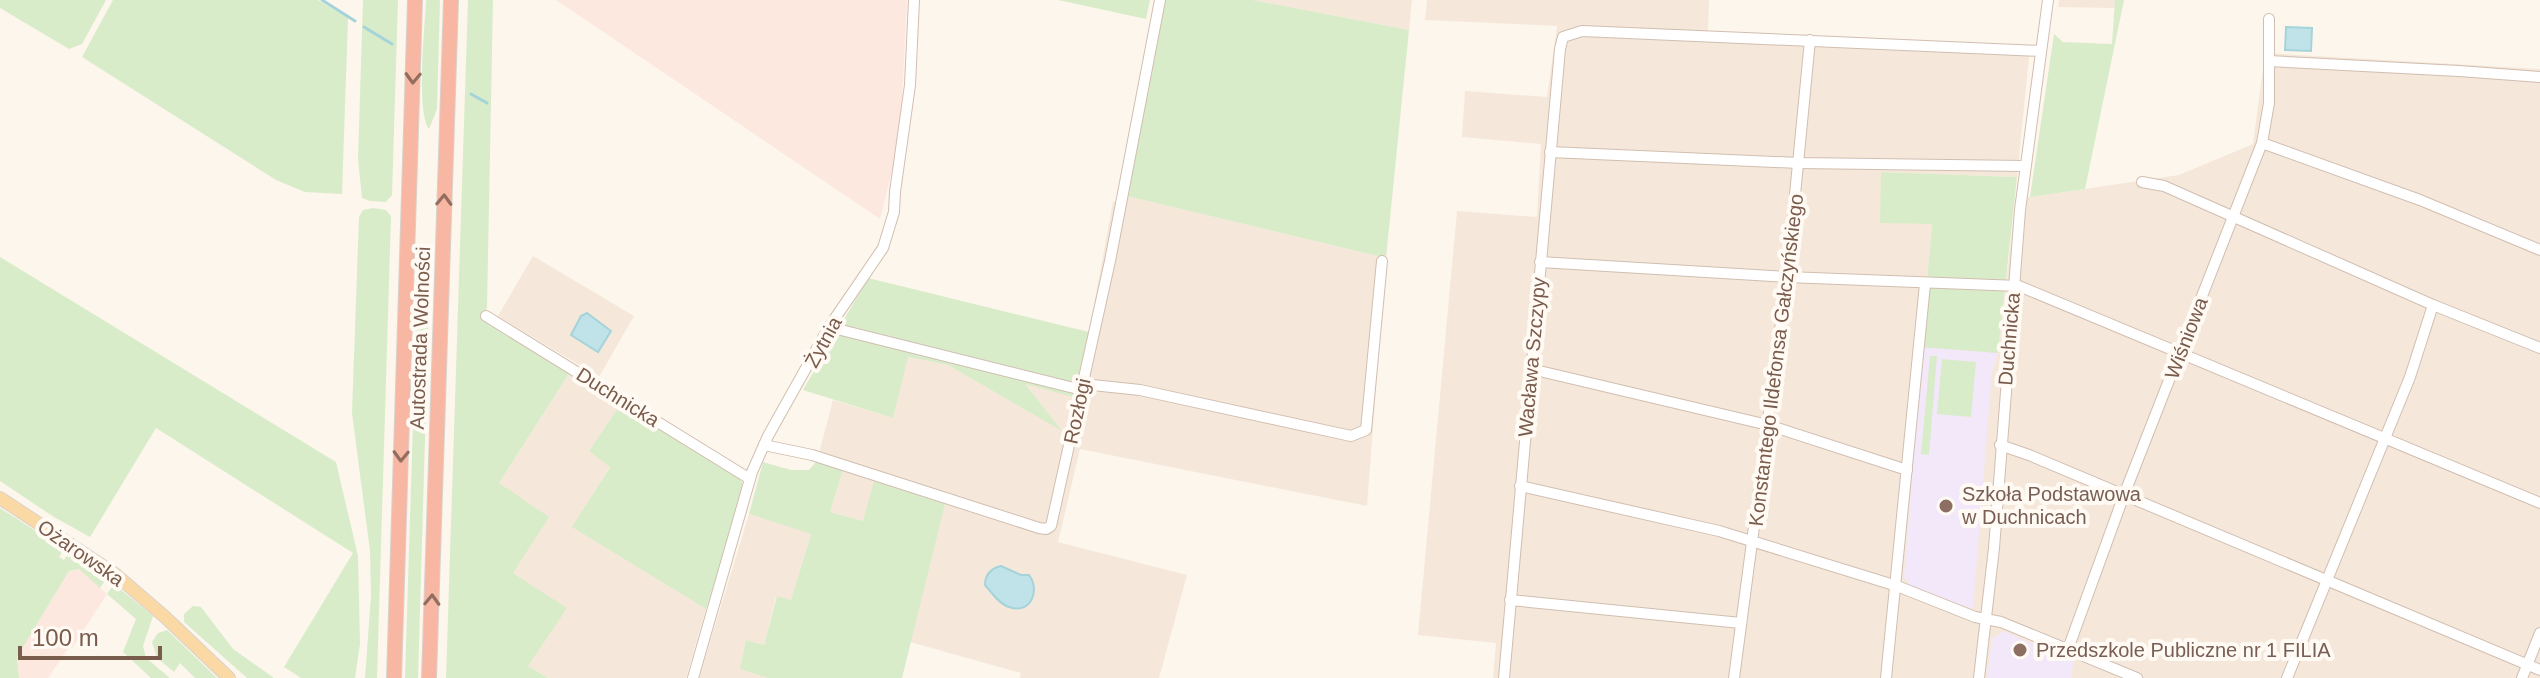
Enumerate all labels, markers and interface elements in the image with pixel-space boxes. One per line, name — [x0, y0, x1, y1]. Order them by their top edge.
one-way arrow — [404, 72, 421, 85]
one-way arrow — [435, 193, 453, 206]
street label: Konstantego Ildefonsa Gałczyńskiego — [1745, 193, 1807, 527]
street label: Autostrada Wolności — [406, 246, 434, 430]
street label: Wacława Szczypy — [1514, 276, 1550, 438]
street label: Duchnicka — [1994, 291, 2024, 386]
street label: Wiśniowa — [2160, 293, 2212, 382]
street label: Żytnia — [800, 312, 846, 371]
street label: Duchnicka — [573, 363, 664, 432]
street label: Rozłogi — [1059, 376, 1095, 446]
one-way arrow — [392, 450, 409, 463]
place label: Szkoła Podstawowa w Duchnicach — [1961, 483, 2142, 528]
marker: Szkoła Podstawowa w Duchnicach — [1937, 497, 1955, 515]
street label: Ożarowska — [34, 515, 129, 591]
one-way arrow — [423, 593, 440, 606]
scale bar — [20, 610, 160, 660]
text: 100 m — [32, 624, 99, 651]
place label: Przedszkole Publiczne nr 1 FILIA — [2036, 639, 2331, 661]
marker: Przedszkole Publiczne nr 1 FILIA — [2011, 641, 2029, 659]

